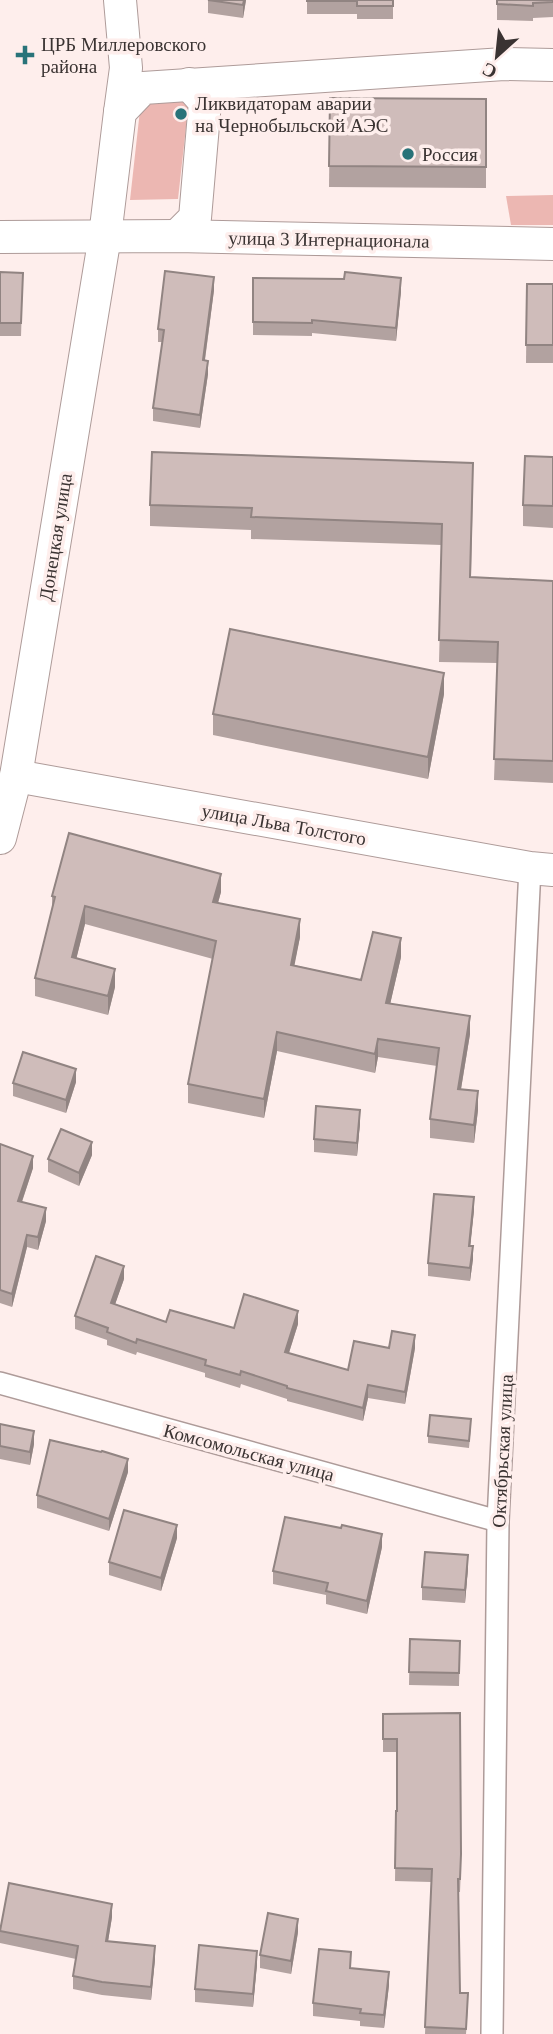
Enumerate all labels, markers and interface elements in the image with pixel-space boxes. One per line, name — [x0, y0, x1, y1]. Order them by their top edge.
north arrow — [462, 21, 532, 91]
place label: ЦРБ Миллеровского района — [41, 34, 206, 77]
marker: ЦРБ Миллеровского района — [15, 45, 35, 65]
text: С — [479, 58, 500, 83]
place label: Ликвидаторам аварии на Чернобыльской АЭС — [195, 93, 388, 136]
marker: Ликвидаторам аварии на Чернобыльской АЭС — [173, 106, 189, 122]
place label: Россия — [422, 144, 478, 165]
marker: Россия — [400, 146, 416, 162]
street label: улица 3 Интернационала — [228, 227, 430, 252]
street label: Донецкая улица — [35, 471, 76, 602]
street label: улица Льва Толстого — [200, 800, 368, 849]
street label: Октябрьская улица — [488, 1373, 517, 1528]
street label: Комсомольская улица — [161, 1420, 337, 1486]

